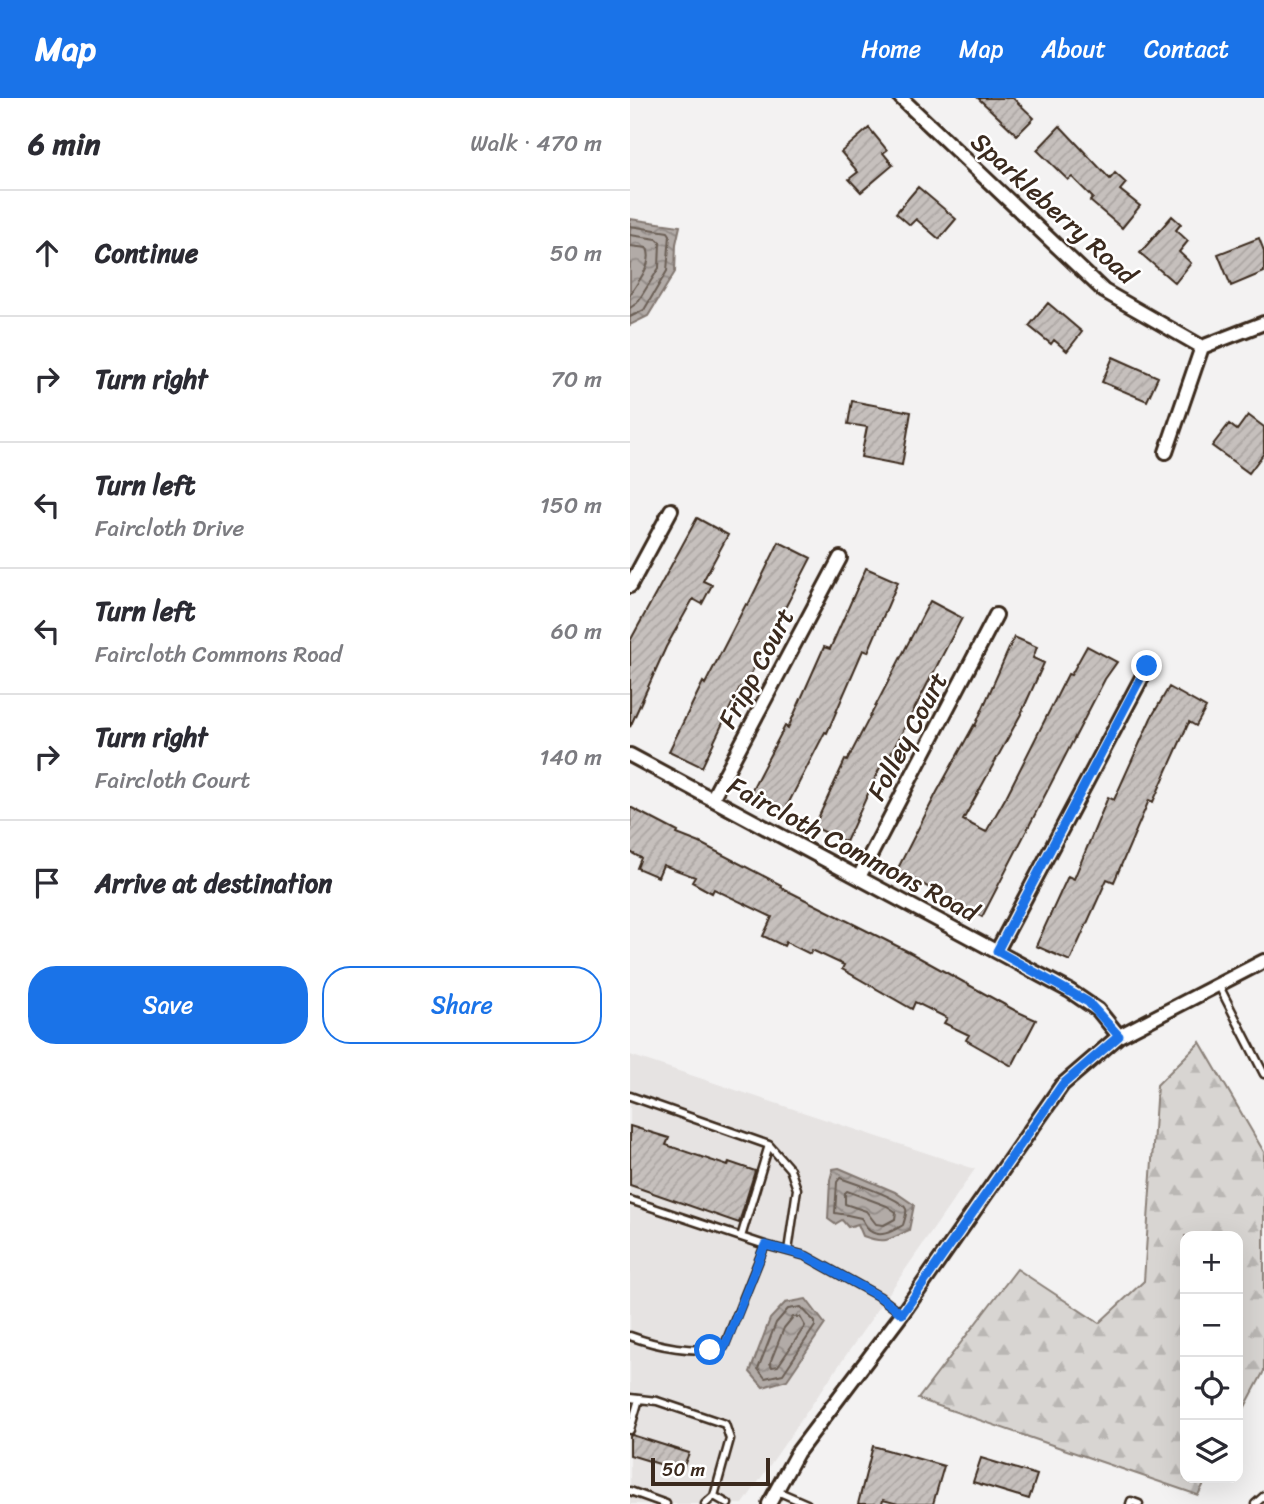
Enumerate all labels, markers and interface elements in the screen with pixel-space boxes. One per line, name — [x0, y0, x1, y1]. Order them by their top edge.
text: Map — [35, 20, 96, 78]
text: Home — [861, 28, 921, 70]
text: Map — [959, 28, 1003, 70]
text: About — [1041, 28, 1106, 70]
text: Contact — [1144, 28, 1229, 70]
text: 6 min — [28, 117, 100, 171]
street label: Sparkleberry Road — [960, 120, 1150, 298]
text: Walk · 470 m — [470, 123, 602, 164]
text: Continue — [95, 230, 198, 276]
text: 50 m — [550, 233, 602, 274]
icon: ahead — [28, 234, 66, 272]
text: Turn right — [95, 356, 208, 402]
text: 70 m — [551, 359, 602, 400]
icon: right — [28, 360, 66, 398]
text: Turn left — [95, 462, 195, 508]
text: 150 m — [540, 485, 602, 526]
icon: left — [28, 486, 66, 524]
text: Faircloth Drive — [95, 508, 244, 549]
text: Turn left — [95, 588, 195, 634]
street label: Fripp Court — [705, 599, 807, 737]
text: 60 m — [551, 611, 602, 652]
icon: left — [28, 612, 66, 650]
text: Faircloth Commons Road — [95, 634, 342, 675]
route end — [1131, 650, 1162, 681]
street label: Folley Court — [854, 663, 960, 809]
text: Turn right — [95, 714, 208, 760]
text: 140 m — [540, 737, 602, 778]
icon: right — [28, 738, 66, 776]
text: Faircloth Court — [95, 760, 250, 801]
street label: Faircloth Commons Road — [719, 763, 989, 936]
text: Arrive at destination — [95, 860, 332, 906]
icon: arrive — [28, 864, 66, 902]
button: Save — [28, 966, 308, 1044]
button: Share — [322, 966, 602, 1044]
map controls — [1180, 1231, 1243, 1483]
button: + — [1180, 1231, 1243, 1294]
button: − — [1180, 1294, 1243, 1357]
route start — [694, 1334, 725, 1365]
button: locate — [1180, 1357, 1243, 1420]
button: layers — [1180, 1420, 1243, 1483]
text: 50 m — [662, 1453, 705, 1486]
scale bar — [651, 1455, 770, 1487]

